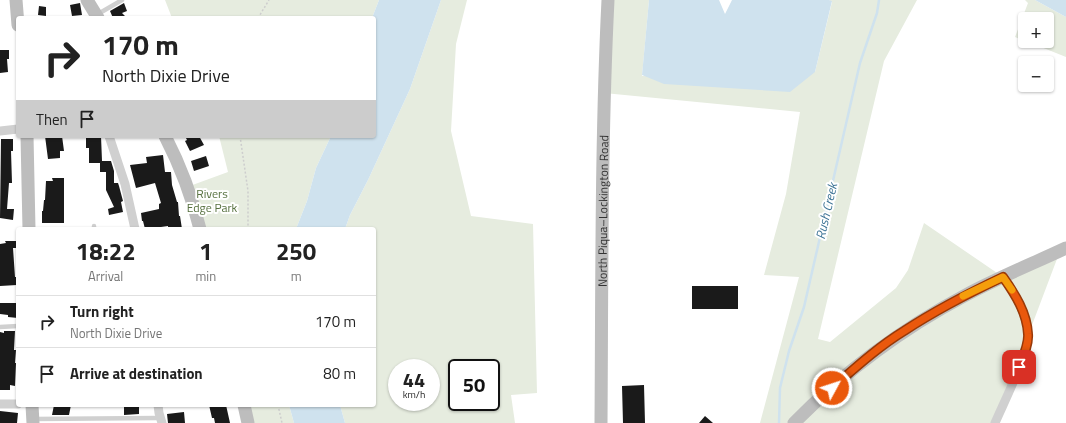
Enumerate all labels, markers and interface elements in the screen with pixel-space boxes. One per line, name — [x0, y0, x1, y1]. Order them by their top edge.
map controls — [1018, 12, 1054, 92]
button: + — [1018, 12, 1054, 48]
text: 170 m — [102, 23, 179, 66]
icon: right — [36, 32, 88, 84]
button: − — [1018, 56, 1054, 92]
text: North Dixie Drive — [102, 62, 230, 89]
text: Then — [36, 108, 68, 131]
icon: arrive — [76, 108, 98, 130]
street label: North Piqua–Lockington Road — [592, 135, 613, 287]
water label: Rush Creek — [810, 179, 843, 241]
park label: Rivers Edge Park — [187, 184, 238, 217]
text: 18:22 — [76, 233, 136, 269]
text: 1 — [199, 233, 213, 269]
text: 250 — [276, 233, 316, 269]
text: Arrival — [88, 266, 123, 286]
text: min — [195, 266, 216, 286]
text: m — [291, 266, 302, 286]
text: Turn right — [70, 300, 134, 323]
text: 170 m — [315, 310, 356, 333]
icon: right — [36, 311, 58, 333]
text: North Dixie Drive — [70, 323, 162, 343]
pin — [1002, 350, 1036, 384]
icon: arrive — [1008, 356, 1030, 378]
speed limit sign: 50 — [448, 359, 500, 411]
text: Arrive at destination — [70, 362, 203, 385]
text: 80 m — [323, 362, 356, 385]
icon: arrive — [36, 363, 58, 385]
text: 44 — [403, 364, 425, 395]
position arrow — [811, 367, 853, 409]
text: km/h — [403, 387, 425, 402]

